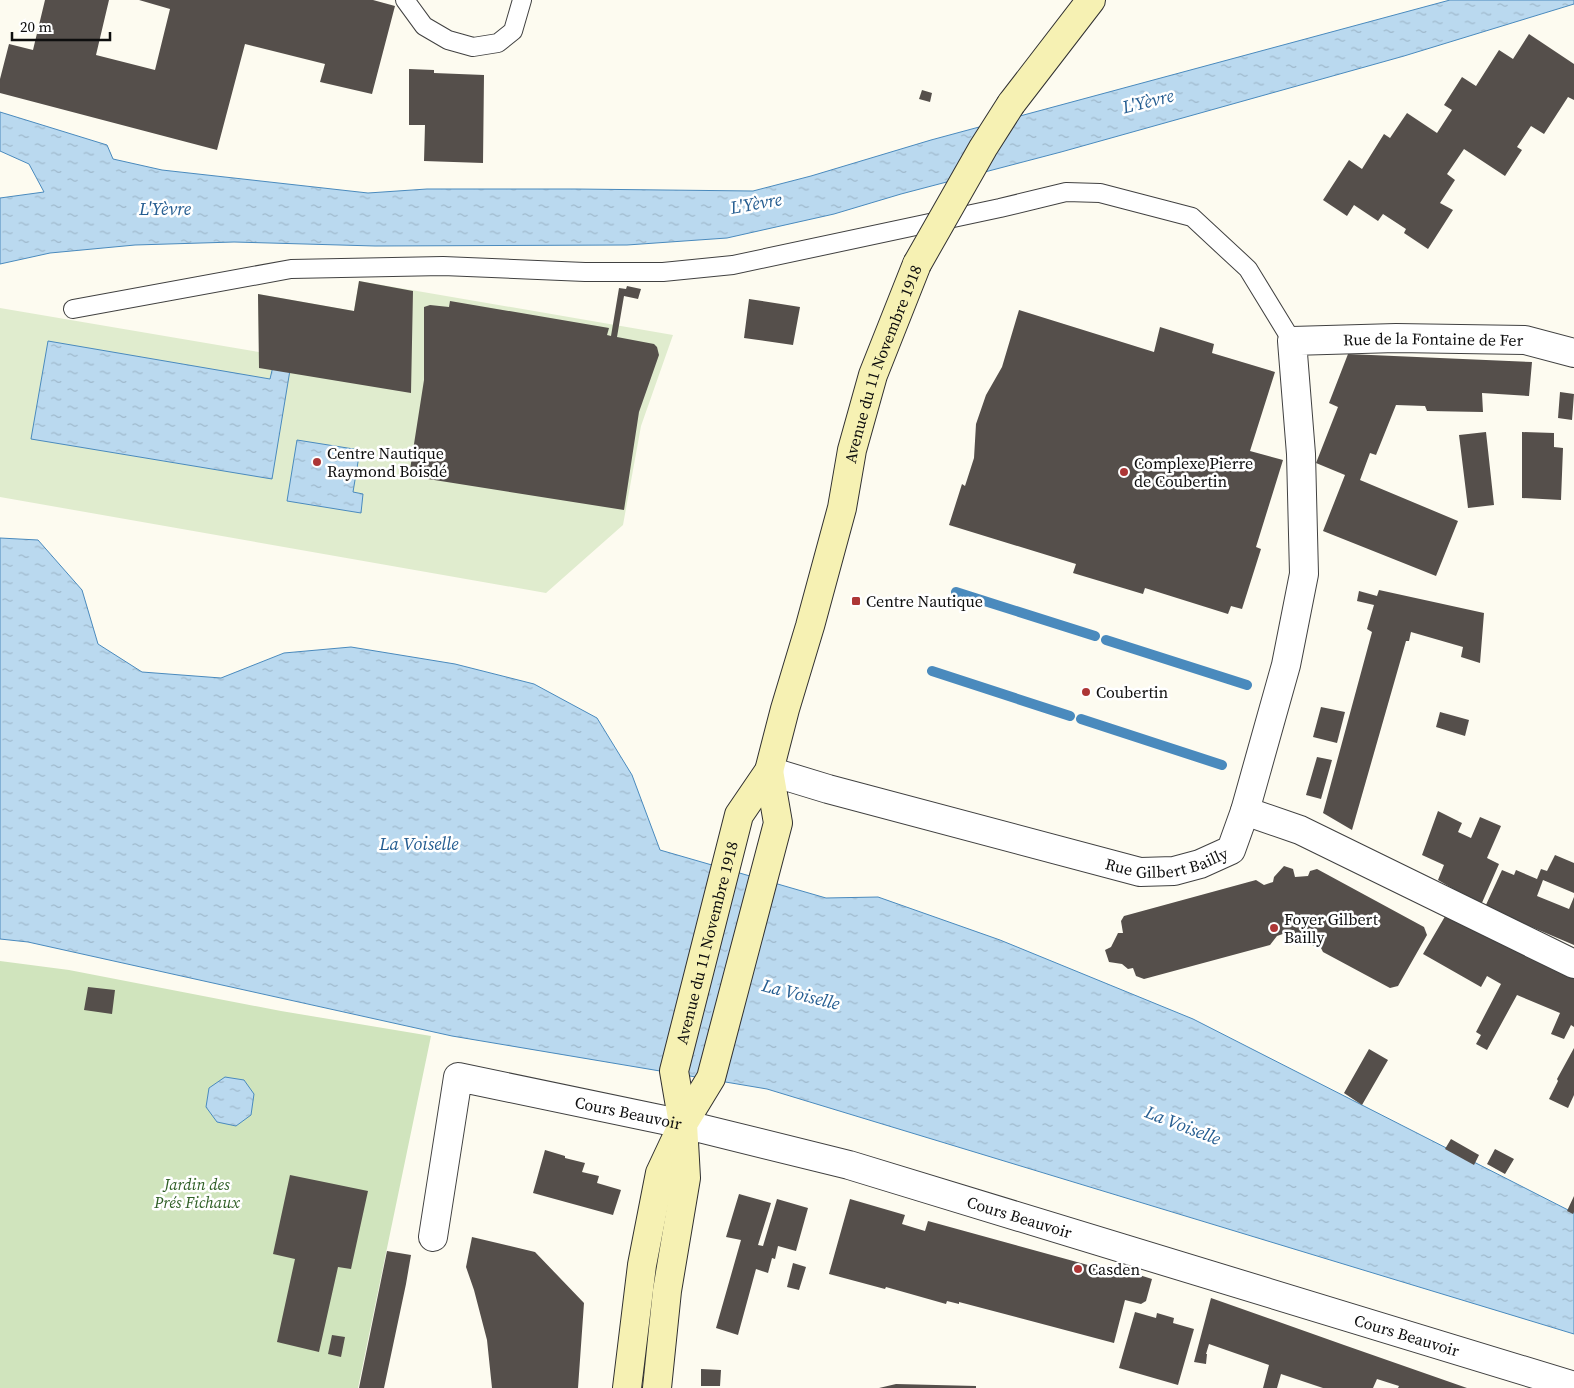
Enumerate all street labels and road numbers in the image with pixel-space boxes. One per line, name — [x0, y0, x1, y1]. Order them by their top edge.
street label: Avenue du 11 Novembre 1918 — [839, 262, 927, 465]
street label: Rue de la Fontaine de Fer — [1343, 327, 1524, 351]
street label: Avenue du 11 Novembre 1918 — [670, 839, 743, 1046]
street label: Rue Gilbert Bailly — [1103, 842, 1232, 883]
street label: Cours Beauvoir — [573, 1091, 684, 1135]
street label: Cours Beauvoir — [964, 1191, 1075, 1243]
street label: Cours Beauvoir — [1352, 1309, 1462, 1361]

